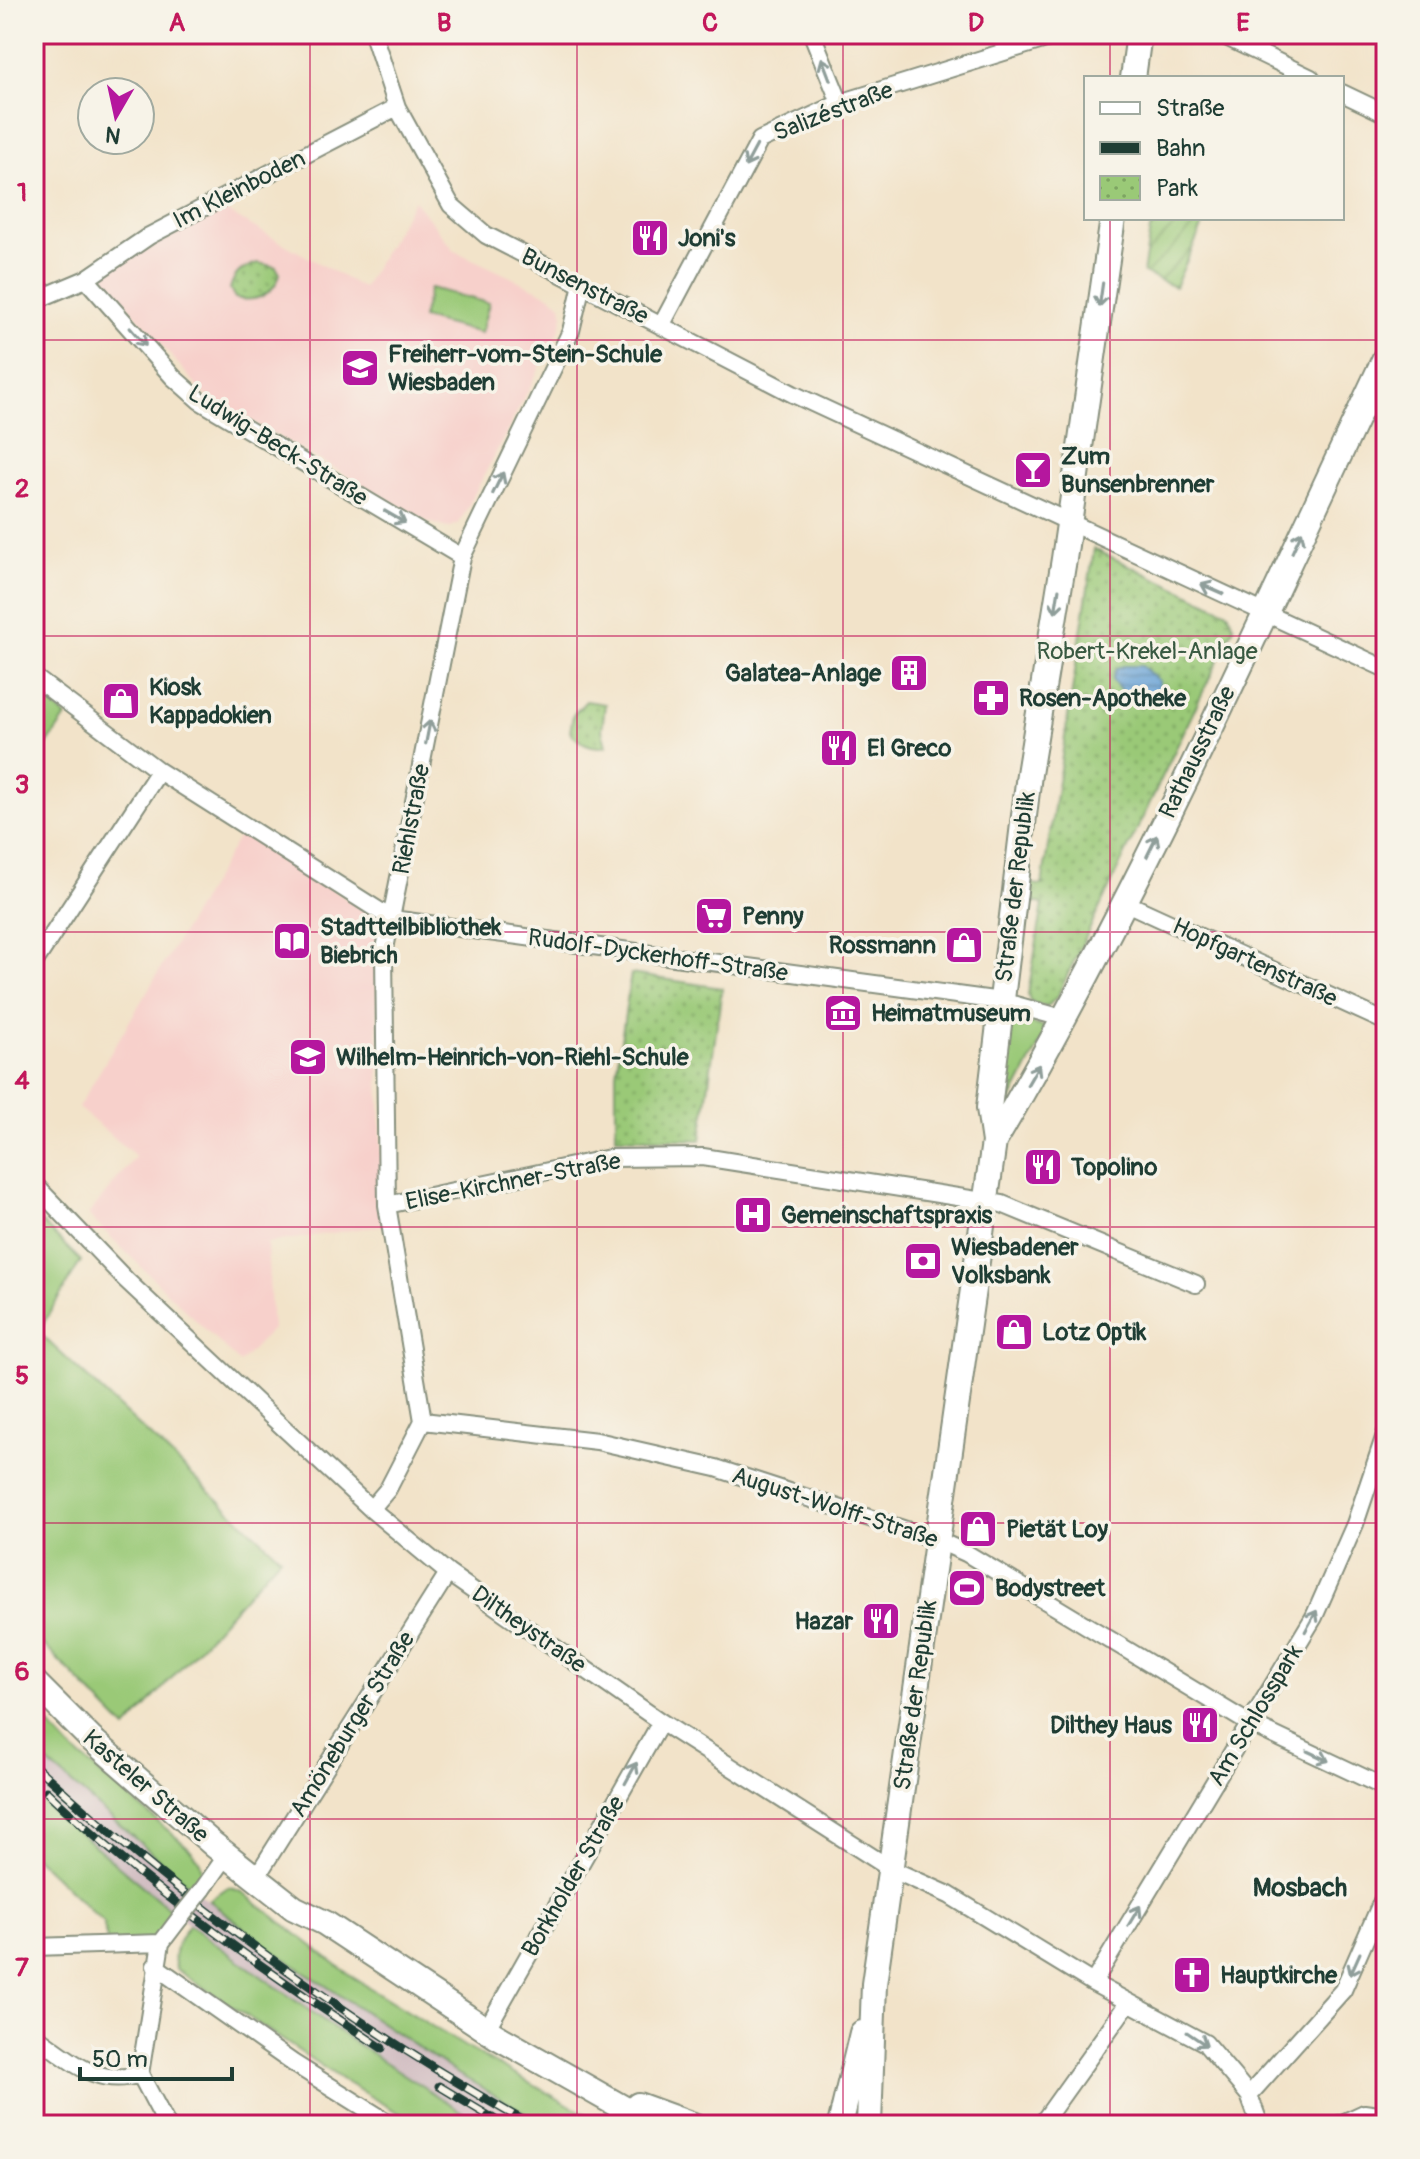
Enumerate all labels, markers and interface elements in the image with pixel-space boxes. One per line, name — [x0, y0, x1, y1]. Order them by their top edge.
text: A — [169, 7, 186, 39]
text: B — [437, 7, 451, 39]
text: C — [702, 7, 718, 39]
text: D — [968, 7, 984, 39]
text: E — [1236, 7, 1250, 39]
one-way arrow — [818, 57, 832, 82]
street label: Salizéstraße — [769, 75, 897, 147]
north arrow — [76, 76, 156, 156]
legend — [1084, 76, 1344, 220]
text: Straße — [1156, 94, 1224, 123]
text: N — [103, 120, 123, 150]
text: Bahn — [1156, 134, 1206, 163]
one-way arrow — [743, 143, 758, 167]
street label: Im Kleinboden — [168, 144, 310, 235]
text: Park — [1156, 174, 1198, 203]
text: 1 — [17, 177, 27, 209]
restaurant icon: Joni's — [629, 217, 671, 259]
place label: Joni's — [678, 224, 736, 253]
street label: Bunsenstraße — [516, 242, 653, 331]
one-way arrow — [1093, 282, 1108, 307]
one-way arrow — [129, 326, 147, 346]
place label: Freiherr-vom-Stein-Schule Wiesbaden — [388, 340, 663, 397]
school or university icon: Freiherr-vom-Stein-Schule Wiesbaden — [339, 347, 381, 389]
street label: Ludwig-Beck-Straße — [183, 378, 373, 512]
place label: Zum Bunsenbrenner — [1061, 442, 1215, 499]
bar icon: Zum Bunsenbrenner — [1012, 449, 1054, 491]
one-way arrow — [491, 472, 506, 496]
text: 2 — [15, 473, 29, 505]
one-way arrow — [382, 510, 406, 525]
one-way arrow — [1290, 530, 1305, 554]
one-way arrow — [1200, 581, 1224, 596]
one-way arrow — [1049, 588, 1064, 613]
park label: Robert-Krekel-Anlage — [1037, 637, 1258, 666]
building icon: Galatea-Anlage — [888, 652, 930, 694]
place label: Galatea-Anlage — [725, 659, 882, 688]
place label: Kiosk Kappadokien — [149, 673, 272, 730]
pharmacy icon: Rosen-Apotheke — [970, 677, 1012, 719]
shop icon: Kiosk Kappadokien — [100, 680, 142, 722]
street label: Rathausstraße — [1153, 681, 1242, 823]
place label: Rosen-Apotheke — [1019, 684, 1187, 713]
one-way arrow — [421, 720, 436, 745]
restaurant icon: El Greco — [818, 727, 860, 769]
place label: El Greco — [867, 734, 951, 763]
street label: Riehlstraße — [387, 761, 436, 877]
text: 3 — [15, 769, 29, 801]
street label: Straße der Republik — [989, 790, 1042, 984]
one-way arrow — [1145, 834, 1160, 858]
supermarket icon: Penny — [693, 895, 735, 937]
place label: Penny — [742, 902, 804, 931]
street label: Hopfgartenstraße — [1168, 912, 1342, 1013]
place label: Stadtteilbibliothek Biebrich — [320, 913, 502, 970]
library icon: Stadtteilbibliothek Biebrich — [271, 920, 313, 962]
street label: Rudolf-Dyckerhoff-Straße — [526, 923, 790, 988]
shop icon: Rossmann — [943, 924, 985, 966]
place label: Rossmann — [829, 931, 936, 960]
museum icon: Heimatmuseum — [822, 992, 864, 1034]
place label: Heimatmuseum — [871, 999, 1031, 1028]
school or university icon: Wilhelm-Heinrich-von-Riehl-Schule — [287, 1036, 329, 1078]
place label: Wilhelm-Heinrich-von-Riehl-Schule — [336, 1043, 690, 1072]
one-way arrow — [1025, 1064, 1041, 1087]
text: 4 — [14, 1065, 30, 1097]
street label: Elise-Kirchner-Straße — [403, 1146, 623, 1217]
restaurant icon: Topolino — [1022, 1146, 1064, 1188]
place label: Topolino — [1070, 1153, 1157, 1182]
hospital icon: Gemeinschaftspraxis — [732, 1194, 774, 1236]
place label: Gemeinschaftspraxis — [781, 1201, 993, 1230]
place label: Wiesbadener Volksbank — [951, 1233, 1079, 1290]
bank icon: Wiesbadener Volksbank — [902, 1240, 944, 1282]
shop icon: Lotz Optik — [993, 1311, 1035, 1353]
place label: Lotz Optik — [1042, 1318, 1147, 1347]
text: 5 — [15, 1360, 29, 1392]
street label: August-Wolff-Straße — [728, 1460, 942, 1555]
shop icon: Pietät Loy — [957, 1508, 999, 1550]
place label: Pietät Loy — [1006, 1515, 1109, 1544]
sports icon: Bodystreet — [946, 1567, 988, 1609]
place label: Bodystreet — [995, 1574, 1107, 1603]
street label: Diltheystraße — [466, 1579, 592, 1680]
street label: Straße der Republik — [888, 1598, 943, 1792]
restaurant icon: Hazar — [860, 1600, 902, 1642]
place label: Hazar — [794, 1607, 853, 1636]
one-way arrow — [1303, 1610, 1319, 1633]
street label: Amöneburger Straße — [284, 1626, 421, 1822]
street label: Am Schlosspark — [1202, 1639, 1309, 1791]
text: 6 — [14, 1656, 30, 1688]
restaurant icon: Dilthey Haus — [1179, 1704, 1221, 1746]
place label: Dilthey Haus — [1050, 1711, 1172, 1740]
street label: Kasteler Straße — [77, 1724, 215, 1849]
one-way arrow — [1306, 1749, 1330, 1764]
one-way arrow — [624, 1762, 640, 1785]
street label: Borkholder Straße — [516, 1791, 631, 1962]
district label: Mosbach — [1253, 1872, 1347, 1904]
one-way arrow — [1127, 1905, 1143, 1928]
one-way arrow — [1346, 1951, 1361, 1976]
text: 7 — [15, 1952, 29, 1984]
church icon: Hauptkirche — [1171, 1954, 1213, 1996]
place label: Hauptkirche — [1220, 1961, 1338, 1990]
scale bar — [80, 2031, 232, 2081]
one-way arrow — [1185, 2031, 1207, 2047]
text: 50 m — [92, 2045, 148, 2074]

